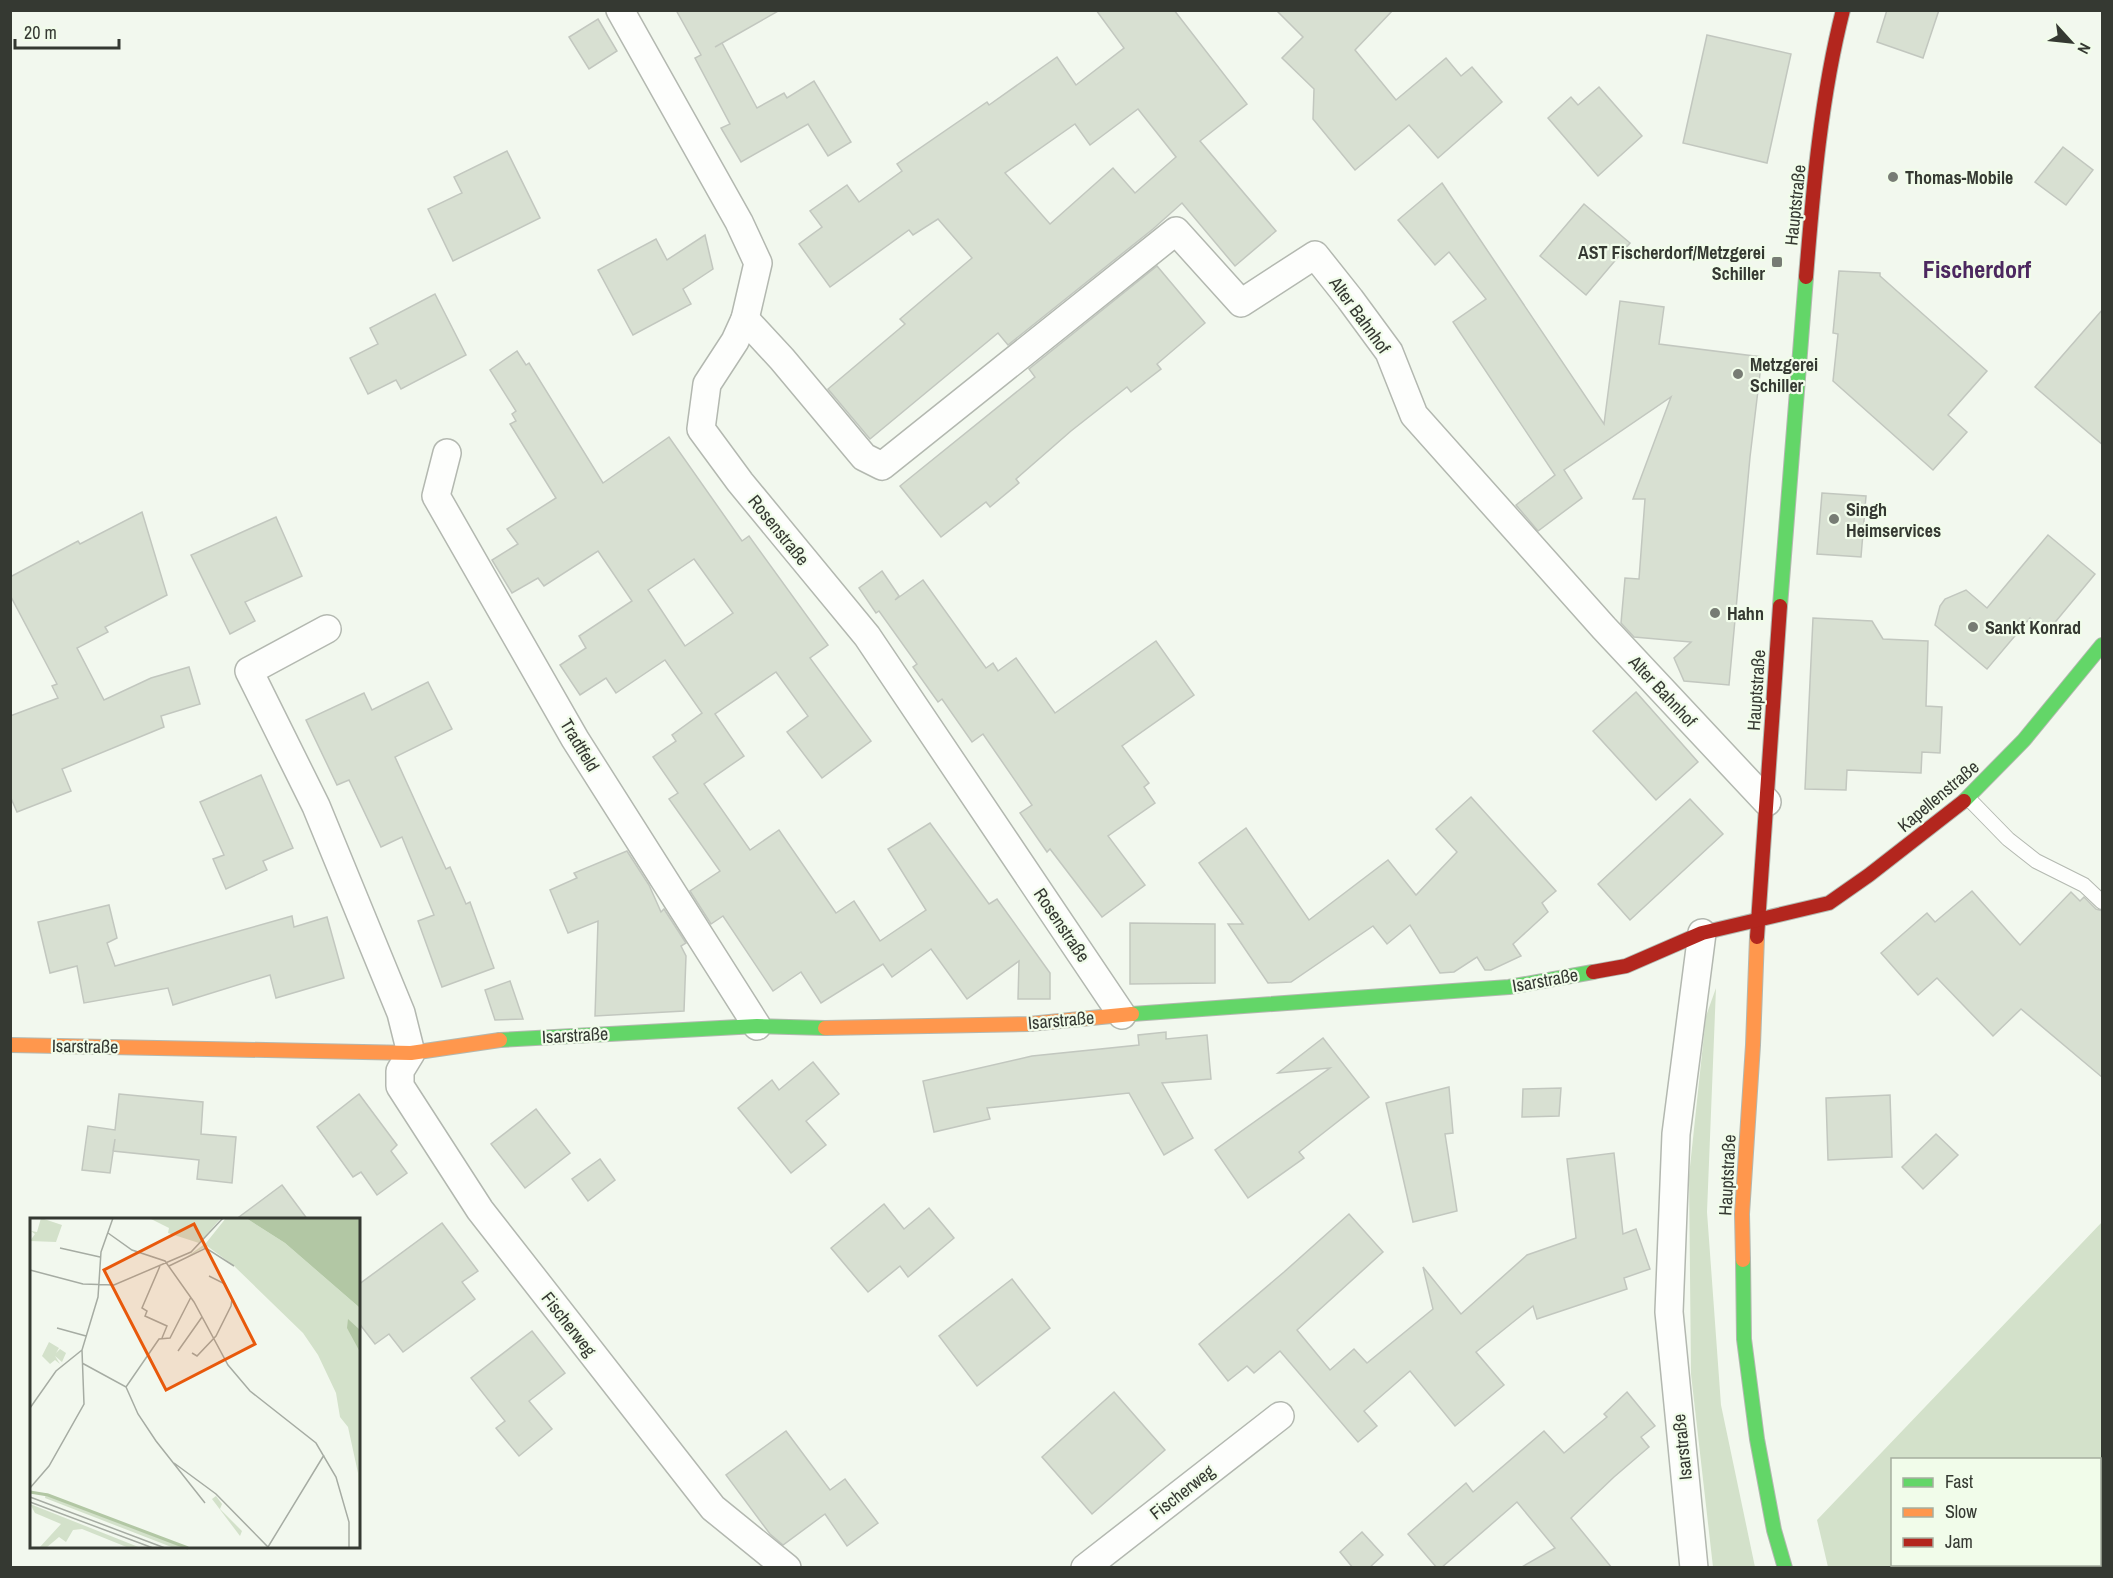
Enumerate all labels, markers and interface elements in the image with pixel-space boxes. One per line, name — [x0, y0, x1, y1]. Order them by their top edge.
scale bar — [15, 12, 118, 50]
north arrow — [2041, 12, 2101, 72]
text: 20 m — [24, 20, 57, 45]
text: N — [2072, 40, 2096, 58]
street label: Hauptstraße — [1778, 163, 1812, 247]
place label: Thomas-Mobile — [1905, 165, 2013, 190]
marker: Thomas-Mobile — [1886, 170, 1900, 184]
place label: AST Fischerdorf/Metzgerei Schiller — [1578, 240, 1765, 286]
district label: Fischerdorf — [1923, 253, 2032, 285]
marker: AST Fischerdorf/Metzgerei Schiller — [1770, 255, 1784, 269]
street label: Alter Bahnhof — [1323, 271, 1397, 359]
place label: Metzgerei Schiller — [1750, 352, 1818, 398]
marker: Metzgerei Schiller — [1731, 367, 1745, 381]
street label: Rosenstraße — [743, 489, 815, 571]
place label: Singh Heimservices — [1846, 497, 1941, 543]
marker: Singh Heimservices — [1827, 512, 1841, 526]
place label: Hahn — [1727, 601, 1764, 626]
marker: Hahn — [1708, 606, 1722, 620]
place label: Sankt Konrad — [1985, 615, 2081, 640]
marker: Sankt Konrad — [1966, 620, 1980, 634]
street label: Alter Bahnhof — [1623, 649, 1703, 733]
street label: Hauptstraße — [1741, 649, 1771, 731]
street label: Tradtfeld — [554, 714, 606, 776]
street label: Kapellenstraße — [1892, 755, 1984, 837]
street label: Rosenstraße — [1028, 883, 1096, 967]
street label: Isarstraße — [1510, 962, 1580, 998]
street label: Isarstraße — [1027, 1005, 1095, 1035]
street label: Isarstraße — [541, 1021, 609, 1049]
street label: Isarstraße — [52, 1033, 118, 1059]
street label: Hauptstraße — [1712, 1134, 1742, 1216]
inset map — [30, 1218, 360, 1548]
street label: Fischerweg — [536, 1286, 603, 1362]
street label: Isarstraße — [1666, 1413, 1698, 1481]
street label: Fischerweg — [1144, 1458, 1220, 1525]
legend — [1891, 1458, 2101, 1566]
text: Fast — [1945, 1469, 1973, 1494]
text: Slow — [1945, 1499, 1977, 1524]
text: Jam — [1945, 1529, 1973, 1554]

